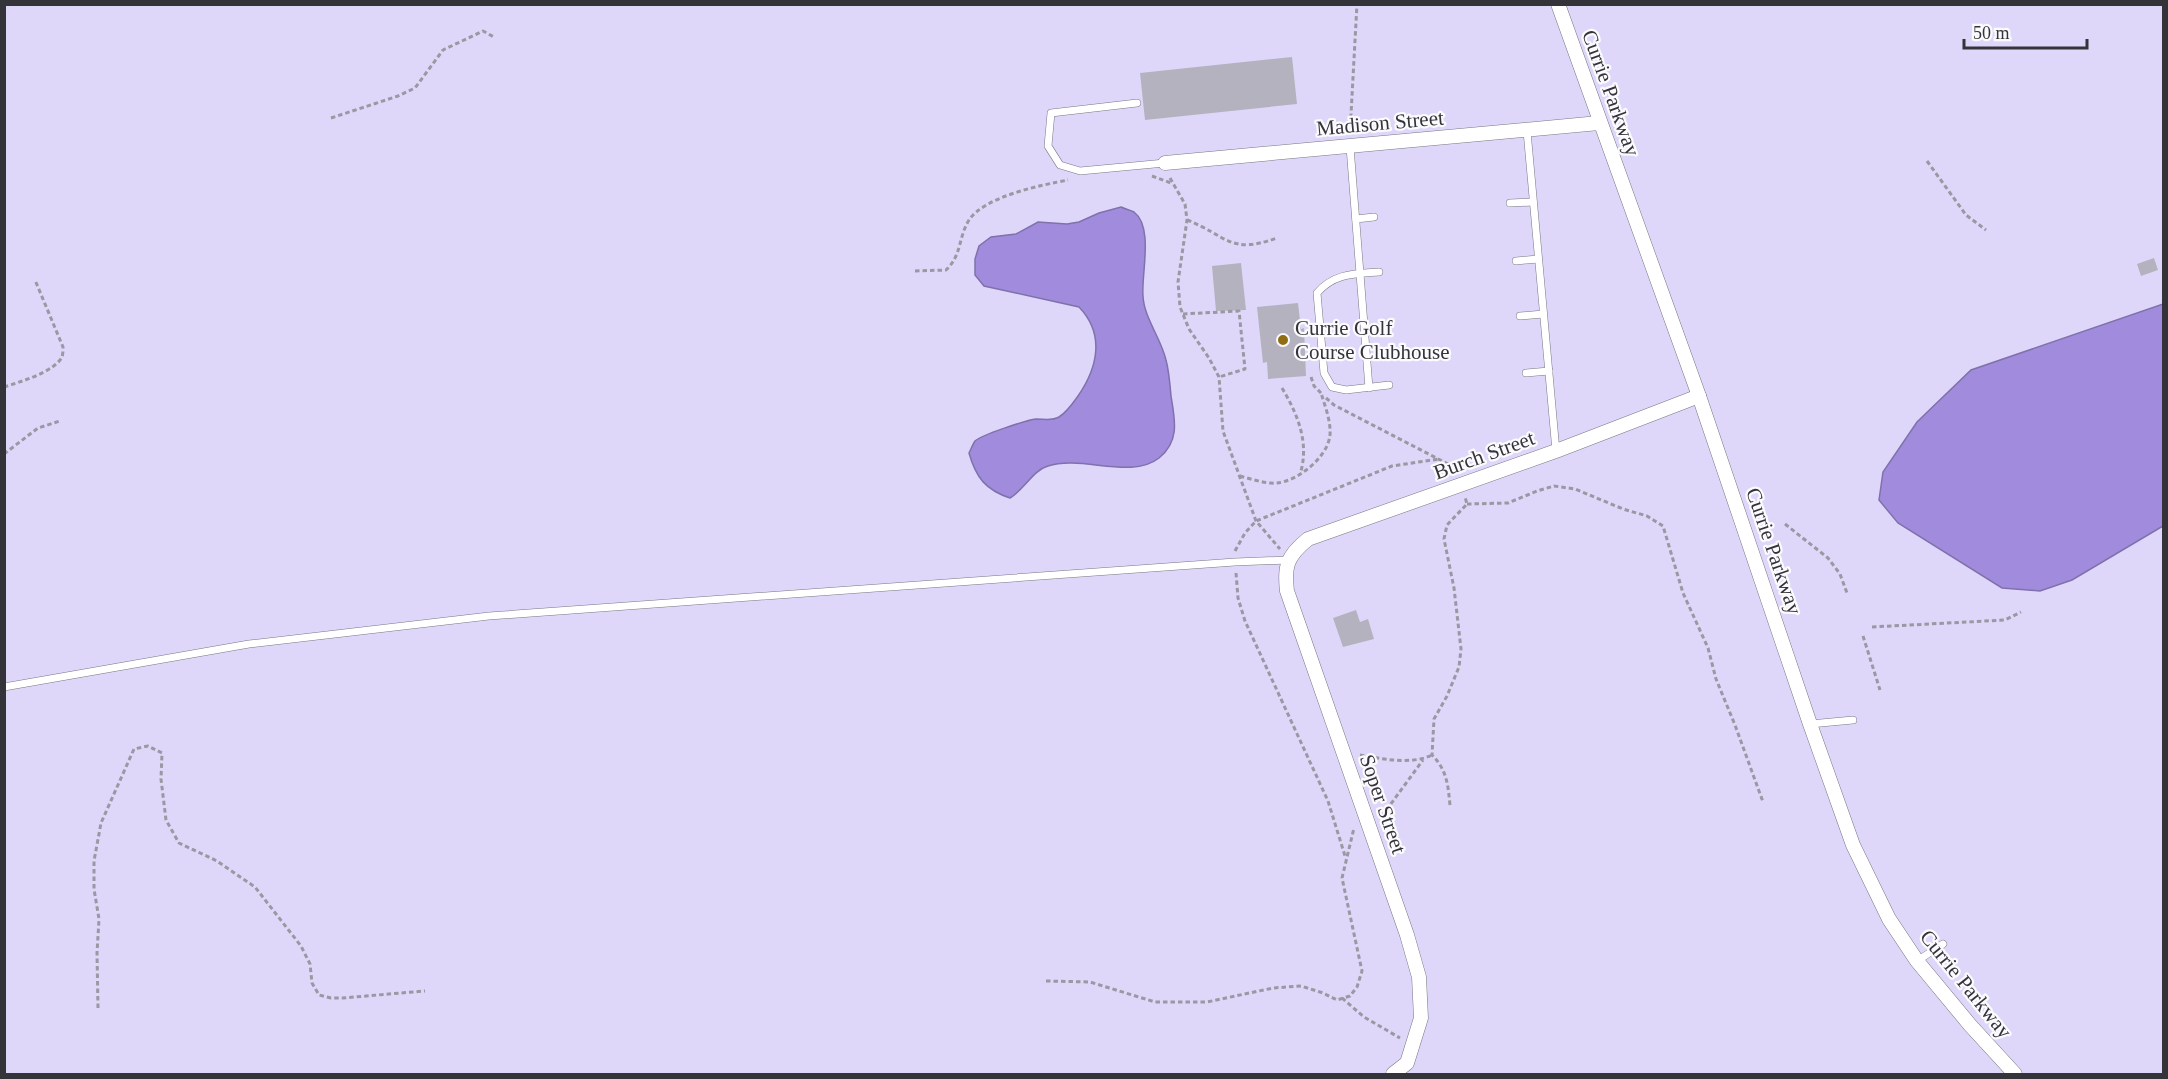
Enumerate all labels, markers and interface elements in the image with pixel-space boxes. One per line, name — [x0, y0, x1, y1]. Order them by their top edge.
scale bar — [1964, 12, 2087, 50]
text: 50 m — [1973, 23, 2010, 43]
street label: Currie Parkway — [1577, 27, 1645, 160]
street label: Madison Street — [1315, 105, 1445, 141]
place label: Currie Golf Course Clubhouse — [1295, 316, 1450, 364]
marker: Currie Golf Course Clubhouse — [1276, 333, 1290, 347]
street label: Burch Street — [1430, 426, 1538, 484]
street label: Currie Parkway — [1741, 485, 1807, 618]
street label: Soper Street — [1355, 751, 1411, 857]
street label: Currie Parkway — [1915, 925, 2017, 1043]

